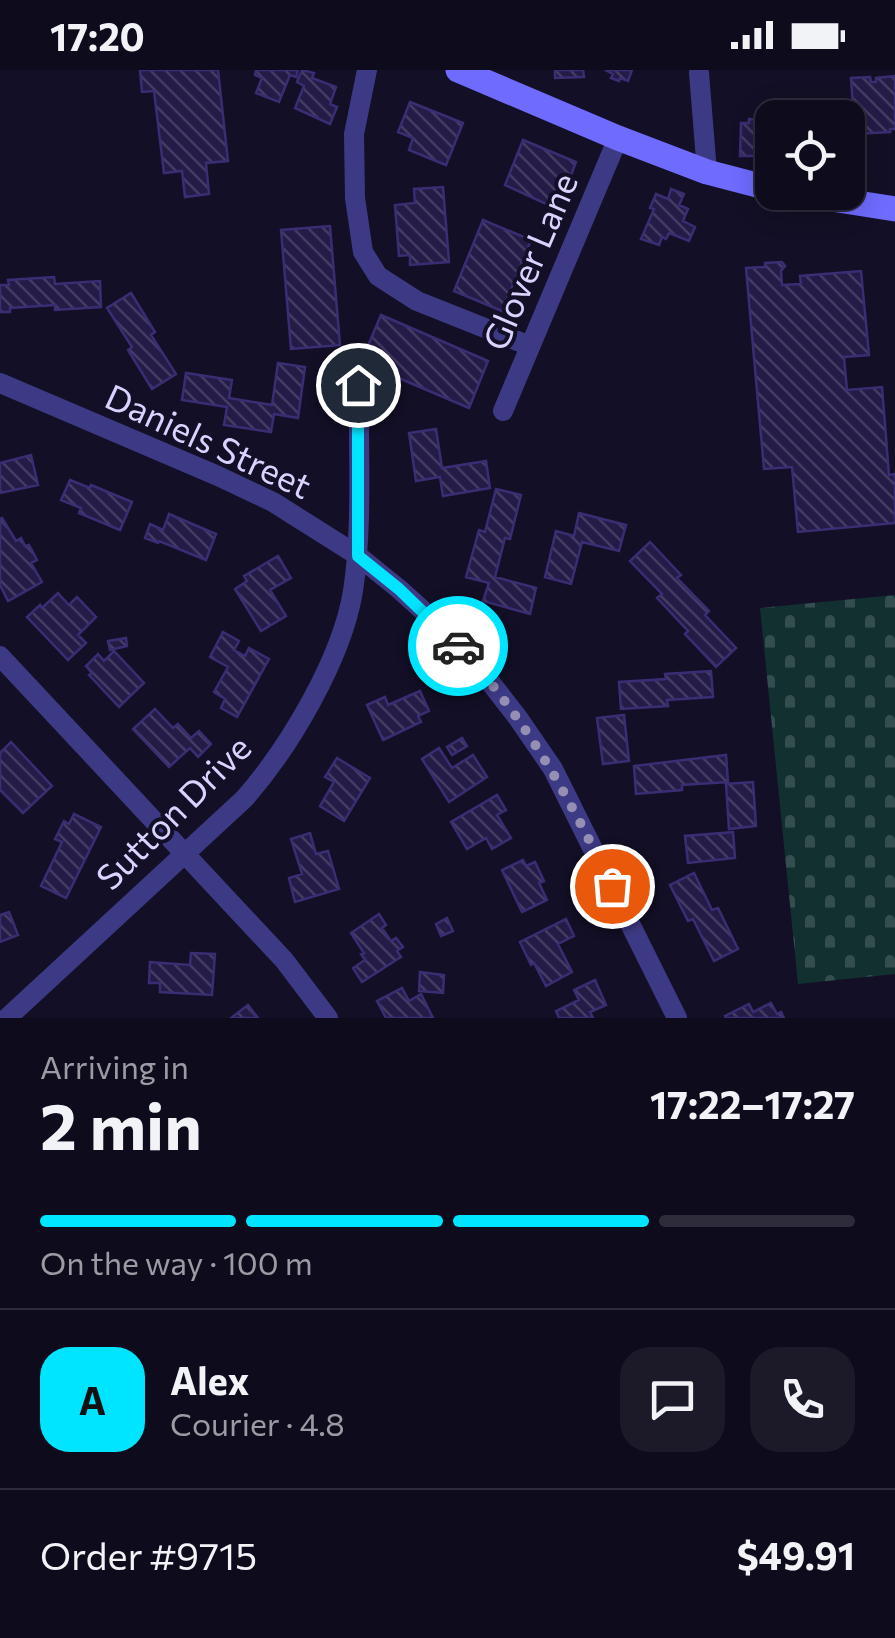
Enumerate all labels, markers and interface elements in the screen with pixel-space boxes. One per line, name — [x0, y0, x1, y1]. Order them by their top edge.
text: 17:20 — [50, 12, 145, 59]
map controls — [755, 100, 865, 210]
button: locate — [755, 100, 865, 210]
street label: Glover Lane — [472, 166, 585, 356]
pin — [316, 343, 401, 428]
icon: home — [331, 358, 386, 413]
street label: Daniels Street — [99, 373, 319, 506]
courier — [408, 596, 508, 696]
icon: car — [431, 619, 486, 674]
street label: Sutton Drive — [86, 725, 258, 897]
pin — [570, 844, 655, 929]
icon: bag — [585, 859, 640, 914]
text: Arriving in — [40, 1046, 189, 1086]
text: 17:22–17:27 — [650, 1080, 855, 1127]
text: 2 min — [40, 1084, 202, 1163]
text: On the way · 100 m — [40, 1242, 313, 1282]
button: chat — [620, 1347, 725, 1452]
button: phone — [750, 1347, 855, 1452]
text: Alex — [170, 1356, 249, 1403]
text: A — [79, 1376, 106, 1423]
text: Courier · 4.8 — [170, 1403, 345, 1443]
text: Order #9715 — [40, 1531, 257, 1578]
text: $49.91 — [737, 1531, 855, 1578]

